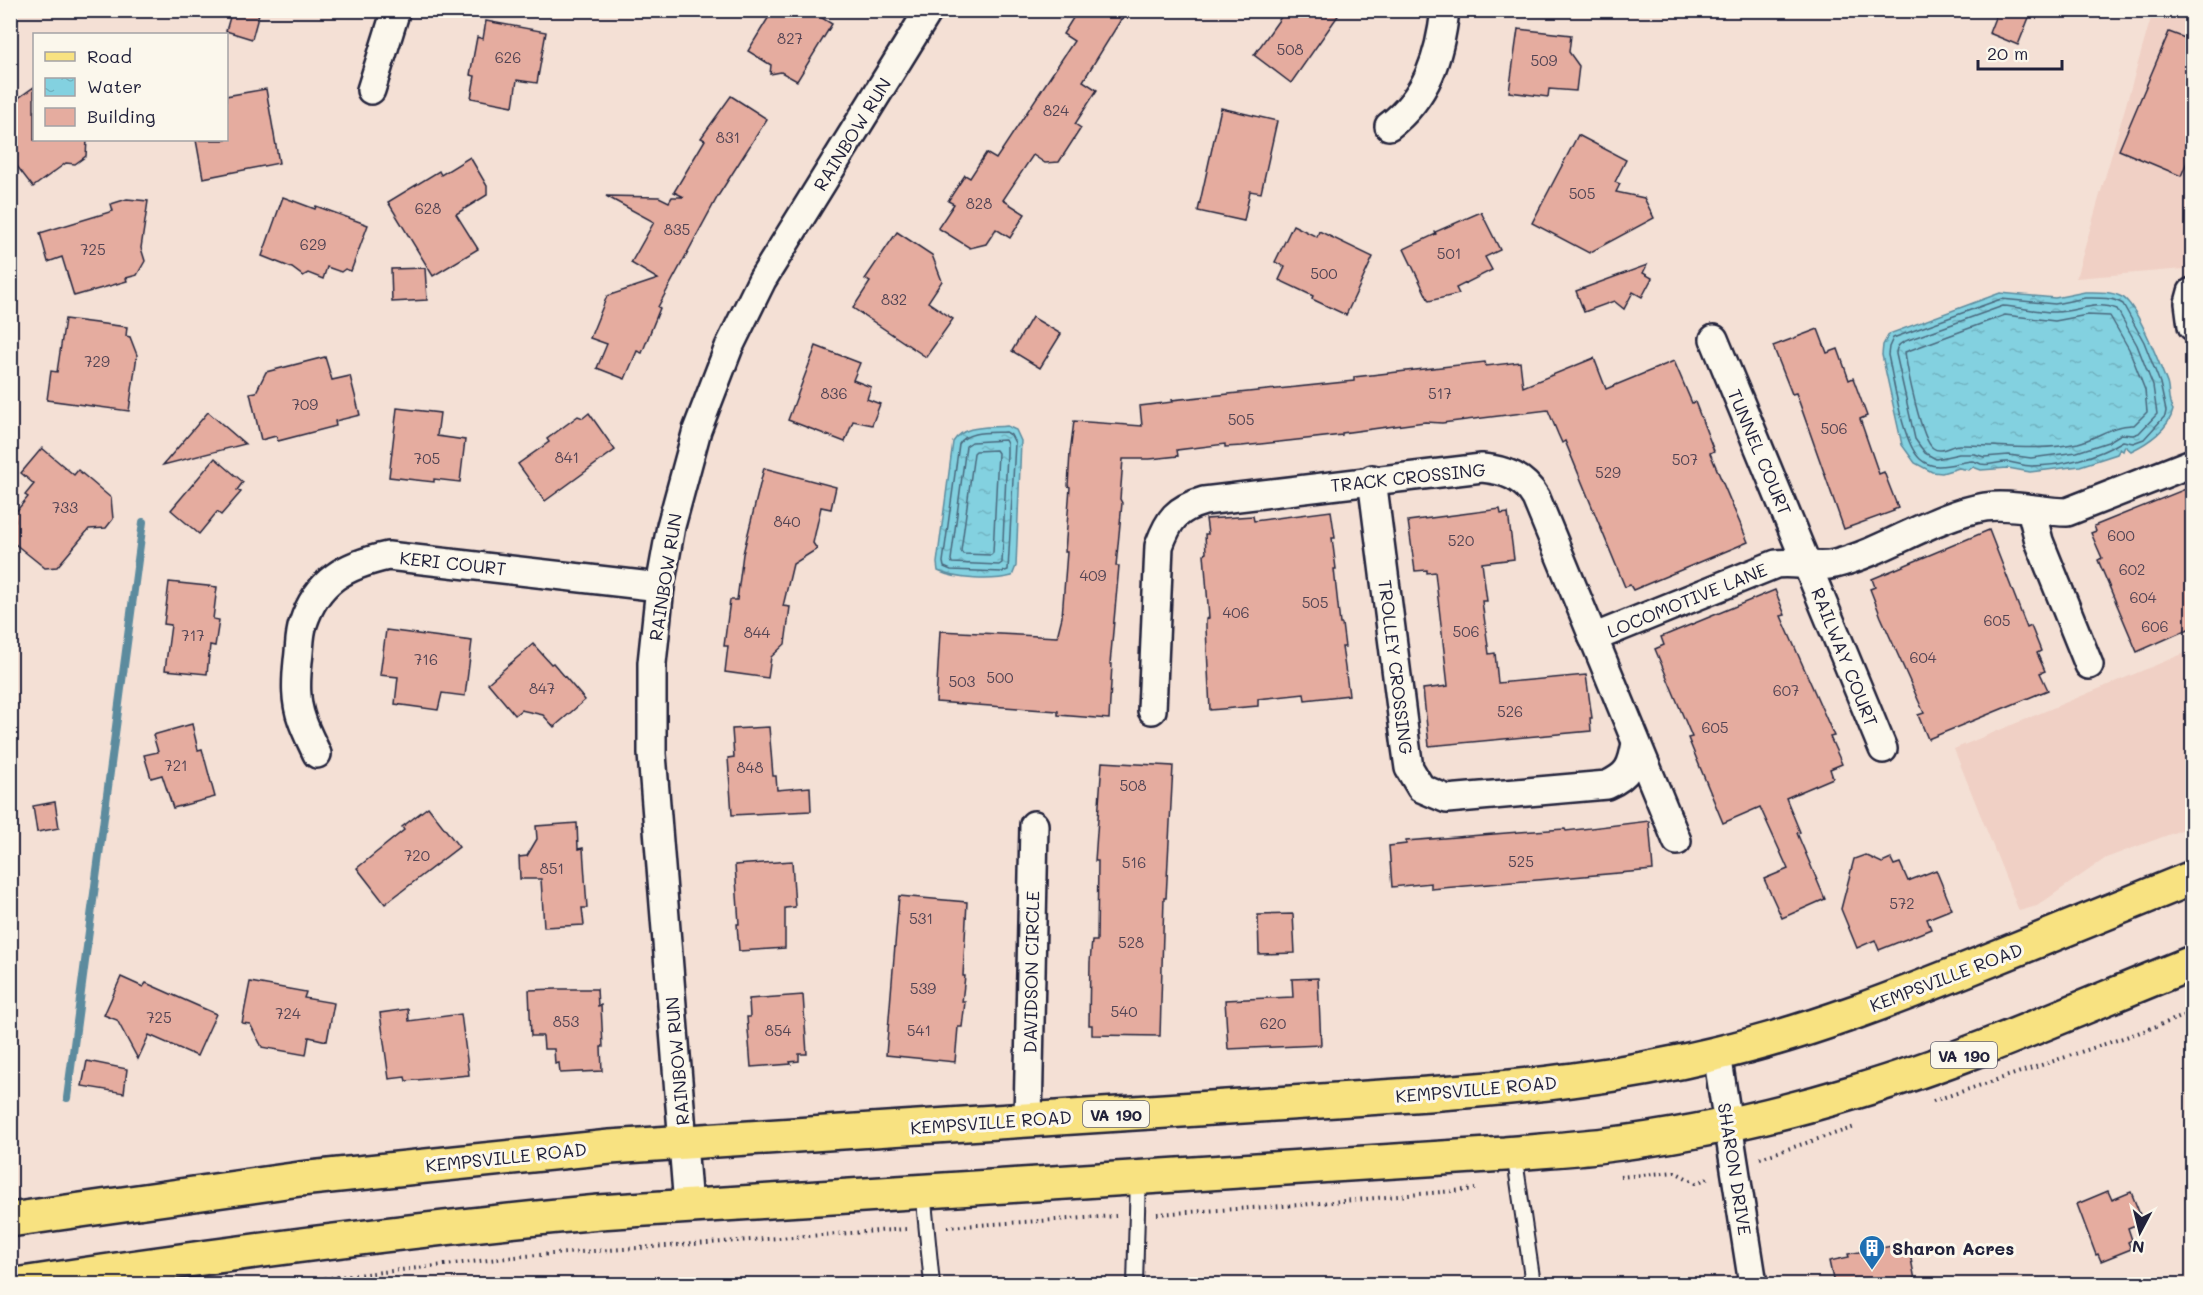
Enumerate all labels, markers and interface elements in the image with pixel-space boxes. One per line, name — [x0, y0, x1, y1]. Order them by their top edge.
house number: 827 — [777, 28, 803, 48]
legend — [33, 33, 228, 141]
scale bar — [1978, 33, 2062, 71]
house number: 508 — [1276, 39, 1304, 59]
text: 20 m — [1987, 41, 2028, 65]
text: Road — [87, 44, 132, 68]
house number: 626 — [495, 47, 521, 67]
house number: 509 — [1531, 50, 1558, 70]
street label: RAINBOW RUN — [808, 73, 896, 195]
text: Water — [87, 74, 142, 98]
house number: 824 — [1043, 100, 1069, 120]
text: Building — [87, 104, 155, 128]
house number: 831 — [716, 127, 740, 147]
house number: 505 — [1569, 183, 1595, 203]
house number: 828 — [966, 193, 992, 213]
house number: 628 — [415, 198, 441, 218]
house number: 835 — [664, 219, 690, 239]
house number: 629 — [300, 234, 326, 254]
house number: 725 — [80, 239, 106, 259]
house number: 501 — [1437, 243, 1461, 263]
house number: 500 — [1310, 263, 1338, 283]
house number: 832 — [881, 289, 907, 309]
house number: 729 — [84, 351, 110, 371]
house number: 836 — [821, 383, 847, 403]
house number: 517 — [1428, 383, 1452, 403]
street label: TUNNEL COURT — [1723, 385, 1797, 519]
house number: 709 — [292, 394, 318, 414]
house number: 505 — [1228, 409, 1254, 429]
house number: 506 — [1820, 418, 1848, 438]
house number: 841 — [555, 447, 579, 467]
house number: 705 — [414, 448, 440, 468]
house number: 507 — [1672, 449, 1698, 469]
street label: TRACK CROSSING — [1329, 457, 1487, 497]
house number: 529 — [1595, 462, 1621, 482]
house number: 733 — [52, 497, 78, 517]
street label: RAINBOW RUN — [643, 511, 687, 643]
house number: 840 — [773, 511, 801, 531]
house number: 600 — [2107, 525, 2135, 545]
house number: 520 — [1448, 530, 1474, 550]
street label: KERI COURT — [398, 545, 508, 581]
street label: LOCOMOTIVE LANE — [1603, 557, 1771, 643]
house number: 602 — [2119, 559, 2145, 579]
house number: 409 — [1080, 565, 1107, 585]
street label: TROLLEY CROSSING — [1373, 578, 1419, 756]
street label: RAILWAY COURT — [1806, 584, 1884, 730]
house number: 604 — [2129, 587, 2157, 607]
house number: 505 — [1302, 592, 1328, 612]
house number: 406 — [1222, 602, 1250, 622]
house number: 605 — [1983, 610, 2011, 630]
house number: 606 — [2141, 616, 2169, 636]
house number: 506 — [1452, 621, 1480, 641]
house number: 844 — [744, 622, 771, 642]
house number: 717 — [181, 625, 205, 645]
house number: 604 — [1909, 647, 1937, 667]
house number: 716 — [414, 649, 438, 669]
house number: 500 — [986, 667, 1014, 687]
house number: 503 — [949, 671, 976, 691]
house number: 847 — [529, 678, 555, 698]
house number: 607 — [1773, 680, 1799, 700]
house number: 526 — [1497, 701, 1523, 721]
house number: 605 — [1701, 717, 1729, 737]
house number: 721 — [164, 755, 188, 775]
house number: 848 — [737, 757, 763, 777]
house number: 508 — [1119, 775, 1147, 795]
house number: 720 — [404, 845, 430, 865]
house number: 525 — [1508, 851, 1534, 871]
house number: 516 — [1122, 852, 1146, 872]
house number: 851 — [540, 858, 564, 878]
street label: DAVIDSON CIRCLE — [1018, 891, 1044, 1053]
house number: 572 — [1889, 893, 1915, 913]
house number: 531 — [909, 908, 933, 928]
house number: 528 — [1118, 932, 1144, 952]
street label: KEMPSVILLE ROAD — [1866, 937, 2026, 1017]
house number: 539 — [910, 978, 936, 998]
street label: RAINBOW RUN — [659, 996, 695, 1126]
house number: 540 — [1111, 1001, 1137, 1021]
house number: 724 — [275, 1003, 301, 1023]
house number: 725 — [146, 1007, 172, 1027]
house number: 853 — [553, 1011, 580, 1031]
house number: 620 — [1260, 1013, 1286, 1033]
house number: 854 — [765, 1020, 791, 1040]
house number: 541 — [907, 1020, 931, 1040]
road number: VA 190 — [1931, 1042, 1997, 1068]
street label: KEMPSVILLE ROAD — [1394, 1070, 1558, 1108]
road number: VA 190 — [1083, 1101, 1149, 1127]
street label: SHARON DRIVE — [1713, 1101, 1757, 1237]
street label: KEMPSVILLE ROAD — [909, 1104, 1073, 1140]
street label: KEMPSVILLE ROAD — [424, 1137, 588, 1177]
north arrow — [2110, 1202, 2170, 1262]
building icon: Sharon Acres — [1857, 1233, 1887, 1271]
place label: Sharon Acres — [1892, 1236, 2014, 1260]
text: N — [2131, 1236, 2145, 1259]

